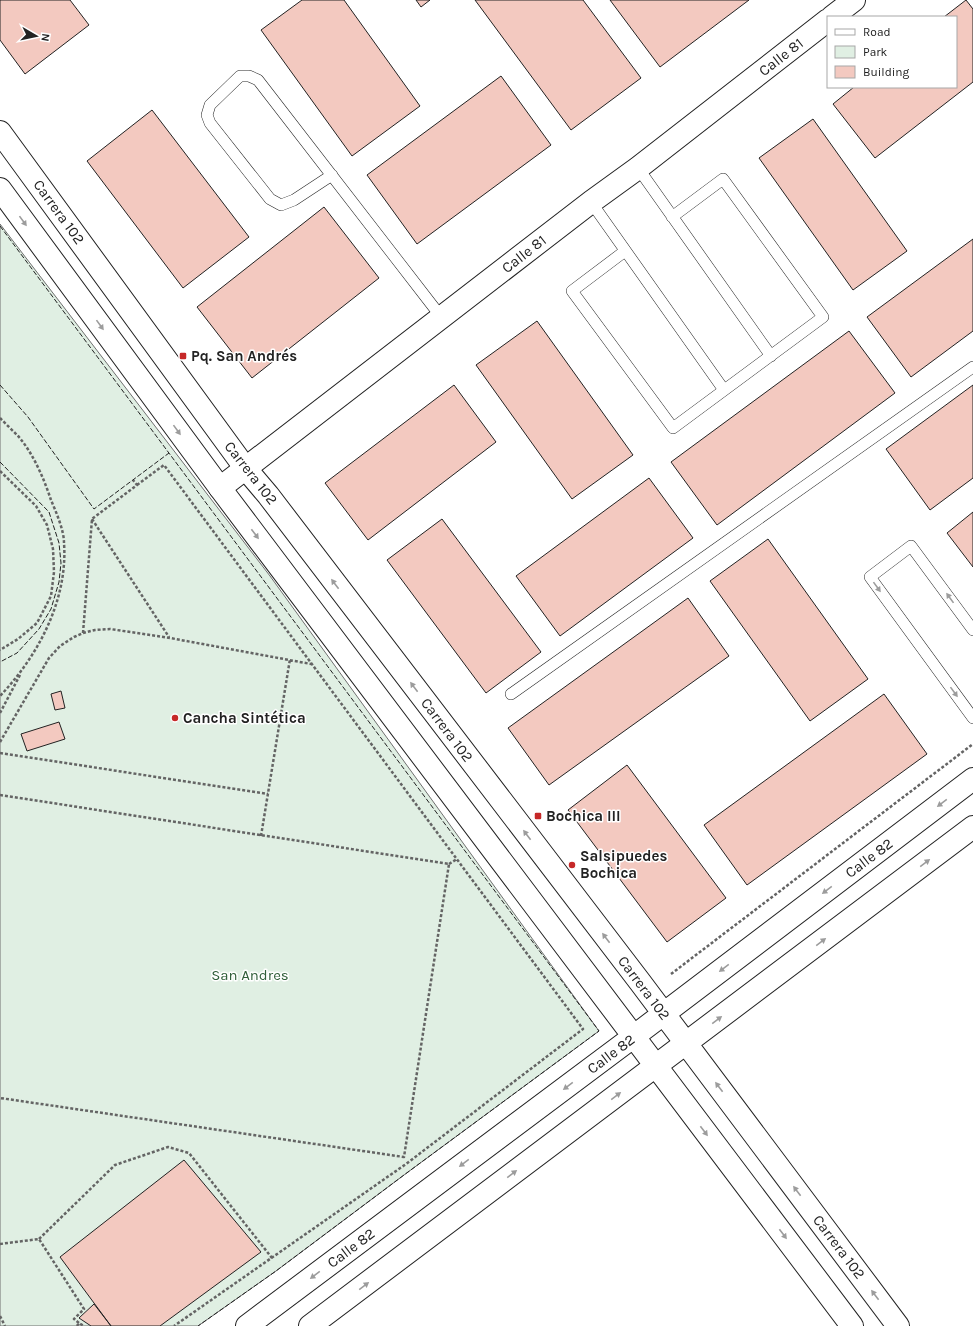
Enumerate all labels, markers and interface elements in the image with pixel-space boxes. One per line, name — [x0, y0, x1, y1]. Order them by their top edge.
north arrow — [16, 16, 56, 56]
legend — [827, 16, 957, 88]
text: Road — [863, 25, 891, 39]
text: N — [38, 33, 52, 42]
street label: Calle 81 — [755, 34, 807, 80]
text: Park — [863, 45, 888, 59]
text: Building — [863, 65, 910, 79]
street label: Carrera 102 — [29, 176, 89, 248]
one-way arrow — [19, 215, 27, 226]
street label: Calle 81 — [498, 231, 550, 277]
one-way arrow — [96, 320, 104, 331]
place label: Pq. San Andrés — [191, 347, 297, 365]
marker: Pq. San Andrés — [178, 351, 188, 361]
one-way arrow — [173, 425, 181, 435]
street label: Carrera 102 — [221, 438, 281, 508]
one-way arrow — [250, 529, 259, 540]
one-way arrow — [331, 578, 340, 589]
one-way arrow — [873, 582, 881, 593]
one-way arrow — [946, 593, 954, 604]
one-way arrow — [411, 682, 419, 692]
one-way arrow — [950, 687, 958, 697]
street label: Carrera 102 — [417, 694, 477, 766]
place label: Cancha Sintética — [183, 709, 306, 727]
marker: Cancha Sintética — [170, 713, 180, 723]
one-way arrow — [936, 799, 947, 807]
place label: Bochica III — [546, 807, 621, 825]
marker: Bochica III — [533, 811, 543, 821]
one-way arrow — [523, 829, 532, 840]
street label: Calle 82 — [842, 834, 896, 882]
place label: Salsipuedes Bochica — [580, 847, 667, 882]
one-way arrow — [919, 859, 930, 868]
marker: Salsipuedes Bochica — [567, 860, 577, 870]
one-way arrow — [822, 886, 833, 894]
one-way arrow — [602, 932, 611, 943]
one-way arrow — [815, 937, 826, 946]
street label: Carrera 102 — [614, 952, 674, 1024]
one-way arrow — [718, 964, 729, 973]
park label: San Andres — [211, 966, 289, 984]
one-way arrow — [711, 1016, 722, 1024]
street label: Calle 82 — [584, 1030, 638, 1078]
one-way arrow — [563, 1081, 574, 1090]
one-way arrow — [714, 1081, 723, 1092]
one-way arrow — [611, 1091, 622, 1100]
one-way arrow — [700, 1125, 708, 1136]
one-way arrow — [459, 1159, 469, 1167]
one-way arrow — [507, 1170, 518, 1178]
one-way arrow — [792, 1185, 801, 1196]
street label: Carrera 102 — [809, 1211, 869, 1283]
street label: Calle 82 — [324, 1224, 378, 1272]
one-way arrow — [778, 1229, 787, 1240]
one-way arrow — [310, 1271, 320, 1279]
one-way arrow — [358, 1282, 369, 1290]
one-way arrow — [870, 1289, 879, 1300]

